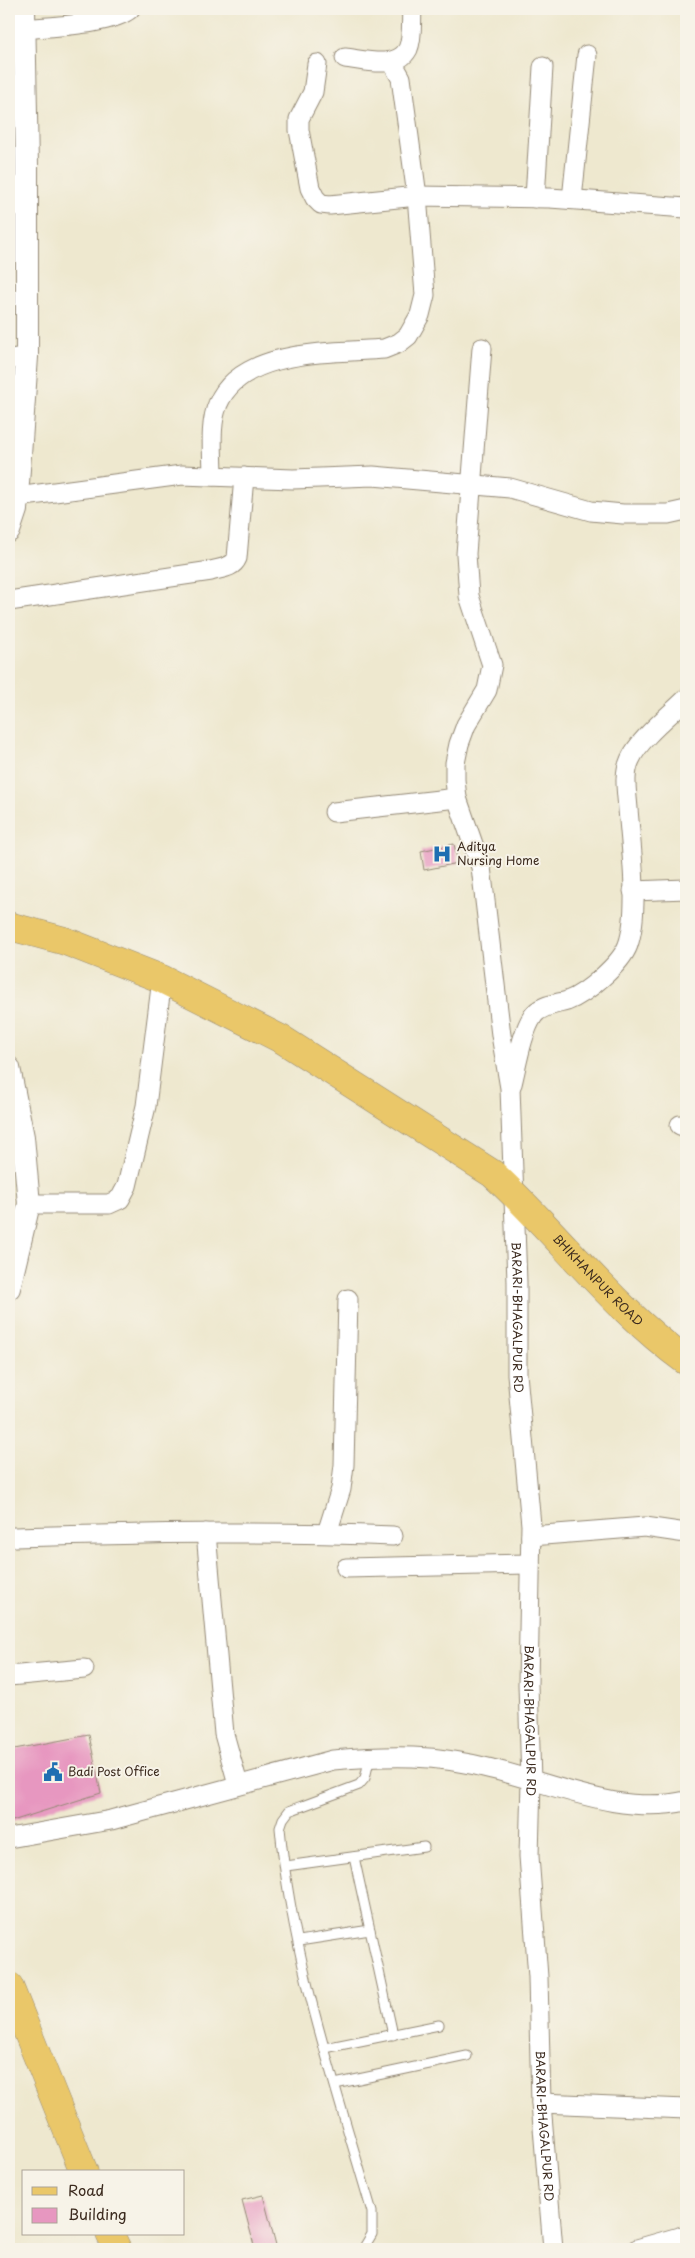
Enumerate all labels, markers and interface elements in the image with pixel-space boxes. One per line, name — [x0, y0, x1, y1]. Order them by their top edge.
place label: Aditya Nursing Home — [457, 837, 539, 869]
hospital icon: Aditya Nursing Home — [431, 843, 453, 865]
street label: BHIKHANPUR ROAD — [549, 1230, 648, 1330]
street label: BARARI-BHAGALPUR RD — [508, 1241, 529, 1394]
street label: BARARI-BHAGALPUR RD — [520, 1645, 541, 1796]
public building icon: Badi Post Office — [42, 1761, 64, 1783]
place label: Badi Post Office — [68, 1762, 160, 1780]
street label: BARARI-BHAGALPUR RD — [532, 2050, 559, 2202]
legend — [22, 2170, 185, 2236]
text: Road — [68, 2178, 104, 2201]
text: Building — [68, 2202, 127, 2225]

